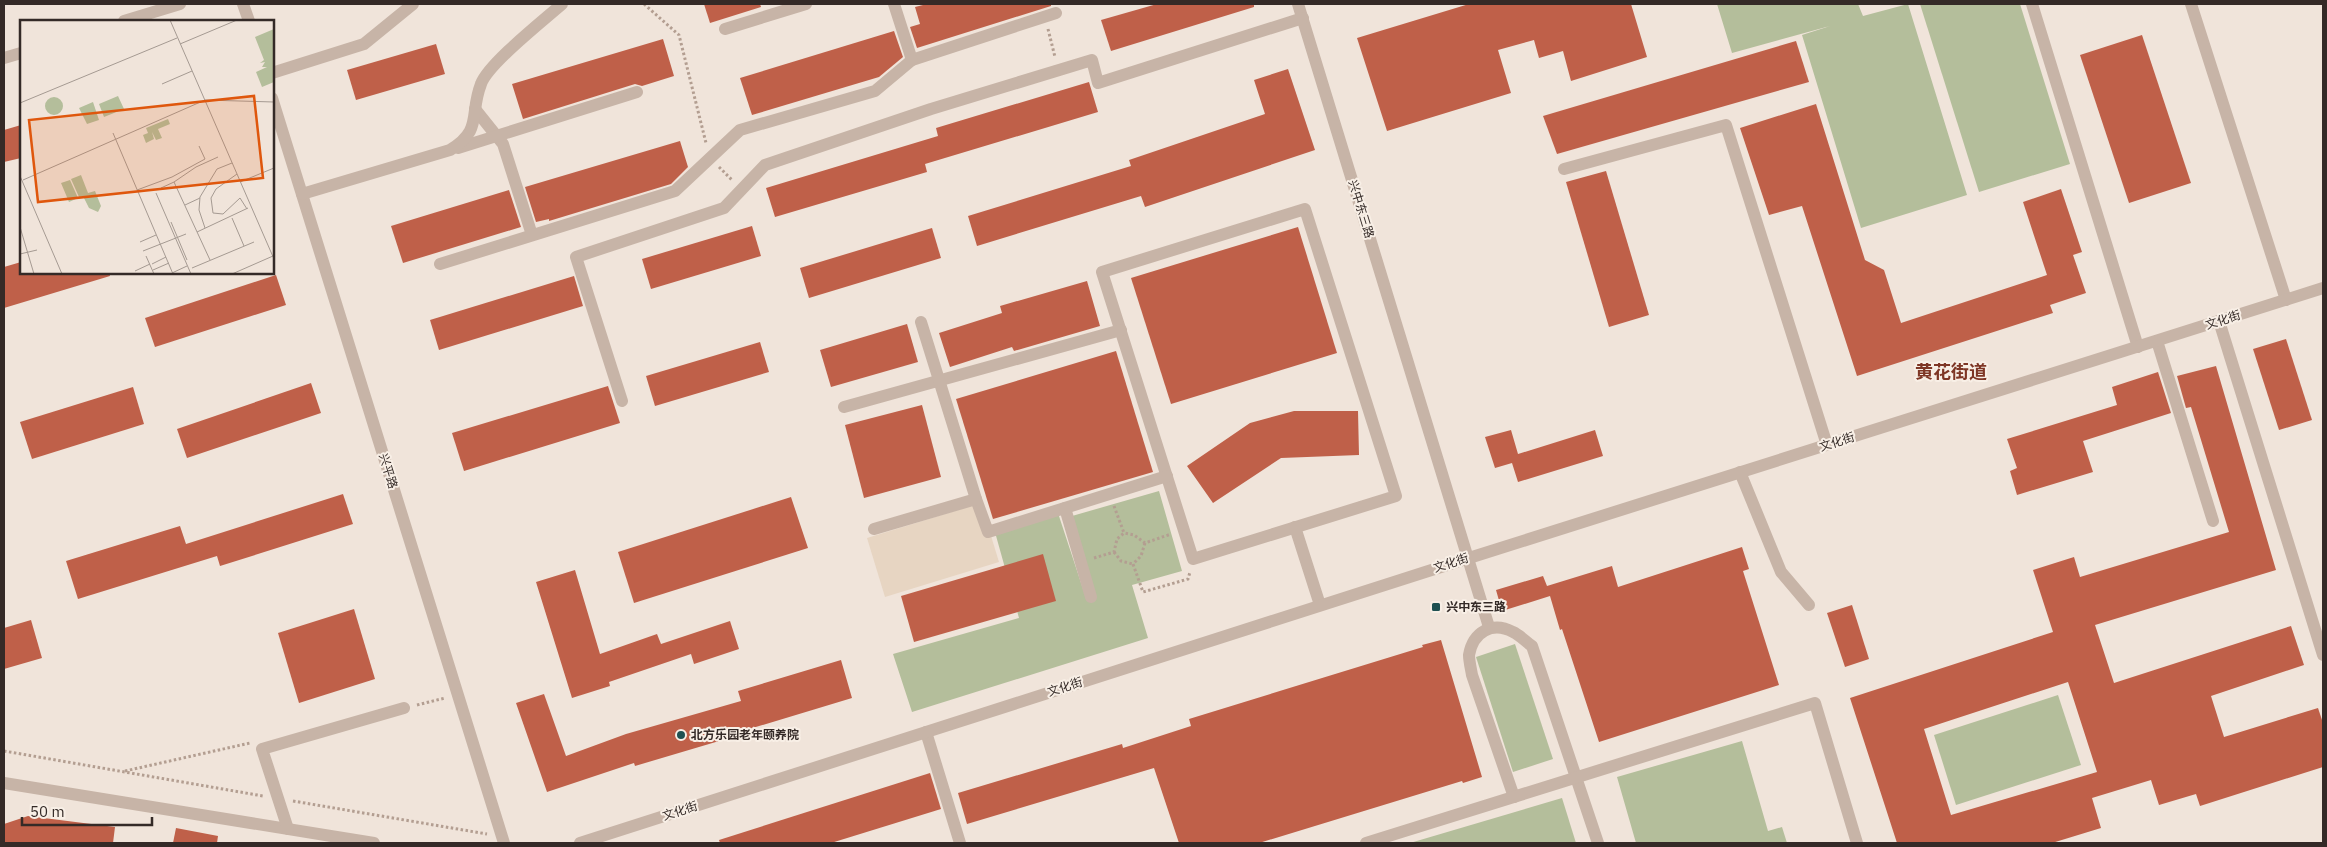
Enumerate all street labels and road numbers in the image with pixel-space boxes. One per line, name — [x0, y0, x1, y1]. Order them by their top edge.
street label: 兴中东三路 — [1346, 178, 1377, 240]
street label: 文化街 — [2203, 307, 2242, 332]
street label: 文化街 — [1817, 429, 1856, 454]
street label: 兴平路 — [376, 451, 401, 490]
street label: 文化街 — [1431, 550, 1470, 575]
street label: 文化街 — [1045, 674, 1084, 699]
street label: 文化街 — [660, 798, 699, 823]

